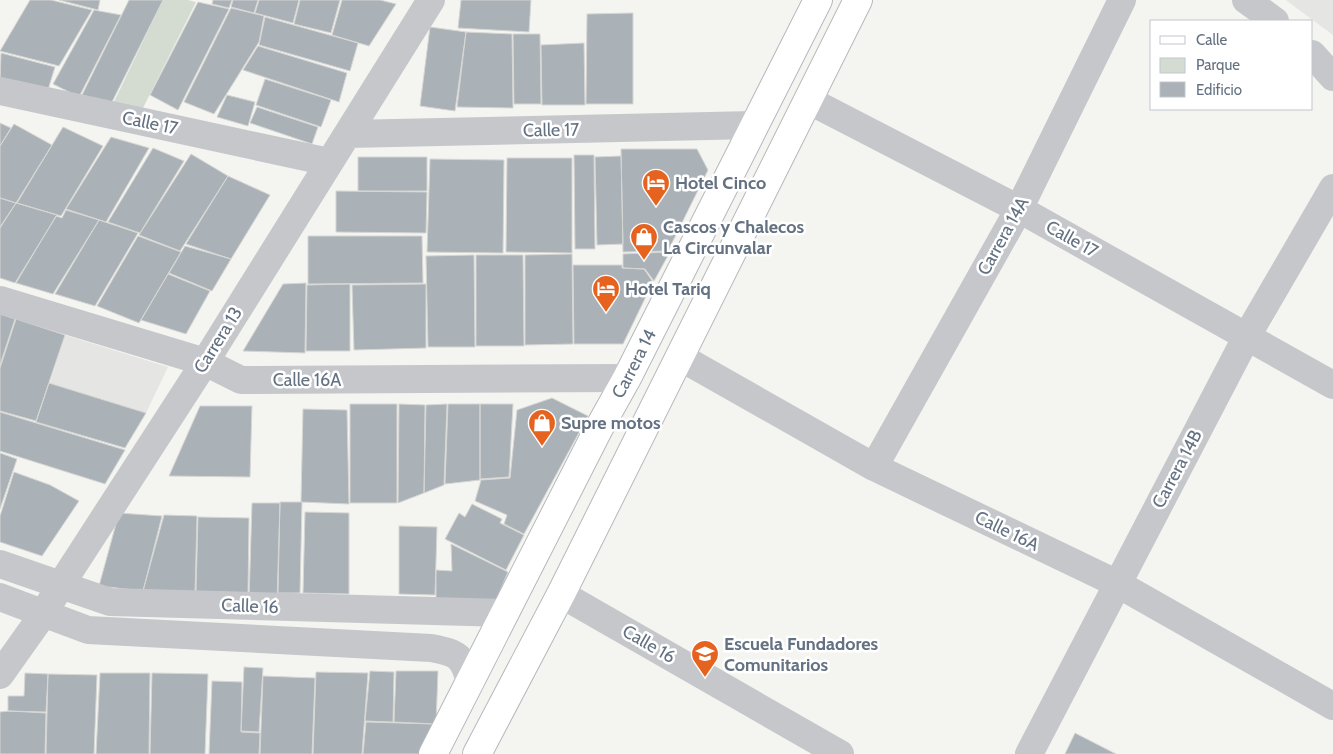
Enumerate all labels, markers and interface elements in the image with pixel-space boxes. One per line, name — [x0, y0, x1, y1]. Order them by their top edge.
legend — [1150, 20, 1313, 110]
text: Calle — [1196, 31, 1227, 49]
text: Parque — [1196, 56, 1240, 74]
text: Edificio — [1196, 81, 1242, 99]
street label: Calle 17 — [120, 106, 180, 140]
street label: Calle 17 — [523, 119, 579, 141]
hotel icon: Hotel Cinco — [641, 168, 671, 207]
place label: Hotel Cinco — [675, 172, 766, 194]
street label: Carrera 14A — [973, 193, 1033, 279]
place label: Cascos y Chalecos La Circunvalar — [663, 216, 804, 259]
street label: Calle 17 — [1042, 216, 1102, 262]
shop icon: Cascos y Chalecos La Circunvalar — [629, 222, 659, 261]
hotel icon: Hotel Tariq — [591, 274, 621, 313]
place label: Hotel Tariq — [625, 278, 711, 300]
street label: Carrera 13 — [189, 303, 247, 377]
street label: Carrera 14 — [607, 326, 661, 402]
street label: Calle 16A — [273, 369, 341, 391]
shop icon: Supre motos — [527, 408, 557, 447]
place label: Supre motos — [561, 412, 661, 434]
street label: Carrera 14B — [1147, 426, 1207, 512]
street label: Calle 16A — [971, 506, 1043, 556]
street label: Calle 16 — [221, 594, 279, 618]
street label: Calle 16 — [619, 620, 679, 668]
place label: Escuela Fundadores Comunitarios — [724, 633, 879, 676]
school or university icon: Escuela Fundadores Comunitarios — [690, 639, 720, 678]

